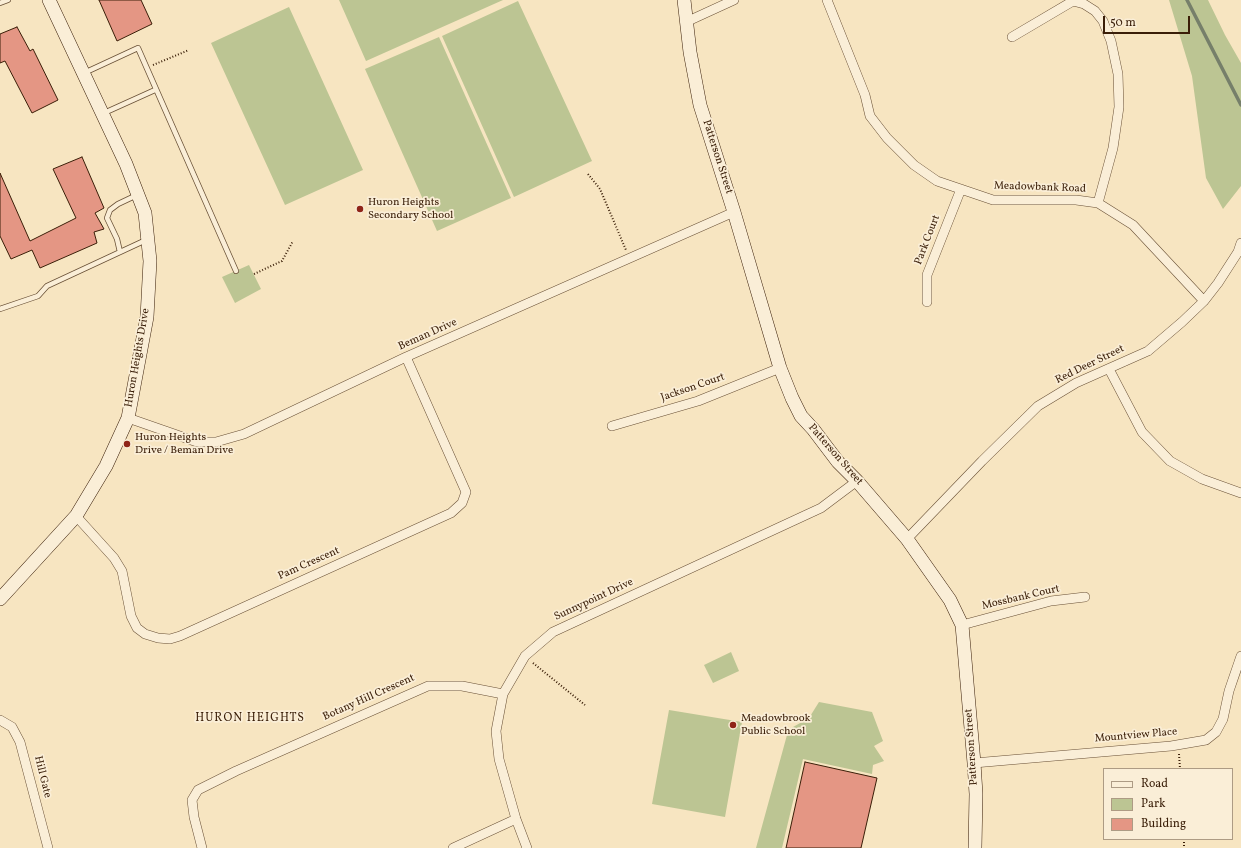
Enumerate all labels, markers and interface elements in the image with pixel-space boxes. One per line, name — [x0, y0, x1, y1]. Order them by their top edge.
scale bar — [1105, 8, 1192, 34]
text: 50 m — [1110, 15, 1136, 31]
street label: Patterson Street — [699, 118, 735, 196]
street label: Meadowbank Road — [994, 180, 1086, 196]
place label: Huron Heights Secondary School — [368, 196, 453, 222]
marker: Huron Heights Secondary School — [355, 204, 365, 214]
street label: Park Court — [912, 213, 944, 267]
street label: Huron Heights Drive — [123, 307, 153, 409]
street label: Beman Drive — [397, 316, 459, 354]
street label: Red Deer Street — [1053, 343, 1127, 387]
street label: Jackson Court — [659, 371, 727, 405]
street label: Patterson Street — [805, 422, 865, 488]
place label: Huron Heights Drive / Beman Drive — [135, 431, 233, 457]
marker: Huron Heights Drive / Beman Drive — [122, 439, 132, 449]
street label: Pam Crescent — [276, 545, 342, 583]
street label: Sunnypoint Drive — [552, 576, 636, 624]
street label: Mossbank Court — [981, 583, 1061, 613]
street label: Botany Hill Crescent — [321, 672, 417, 724]
street label: Patterson Street — [963, 708, 981, 786]
district label: HURON HEIGHTS — [195, 712, 305, 726]
place label: Meadowbrook Public School — [741, 712, 810, 738]
marker: Meadowbrook Public School — [728, 720, 738, 730]
street label: Mountview Place — [1094, 726, 1178, 746]
street label: Hill Gate — [30, 755, 54, 799]
legend — [1103, 768, 1233, 840]
text: Road — [1141, 776, 1168, 792]
text: Park — [1141, 796, 1166, 812]
text: Building — [1141, 816, 1186, 832]

